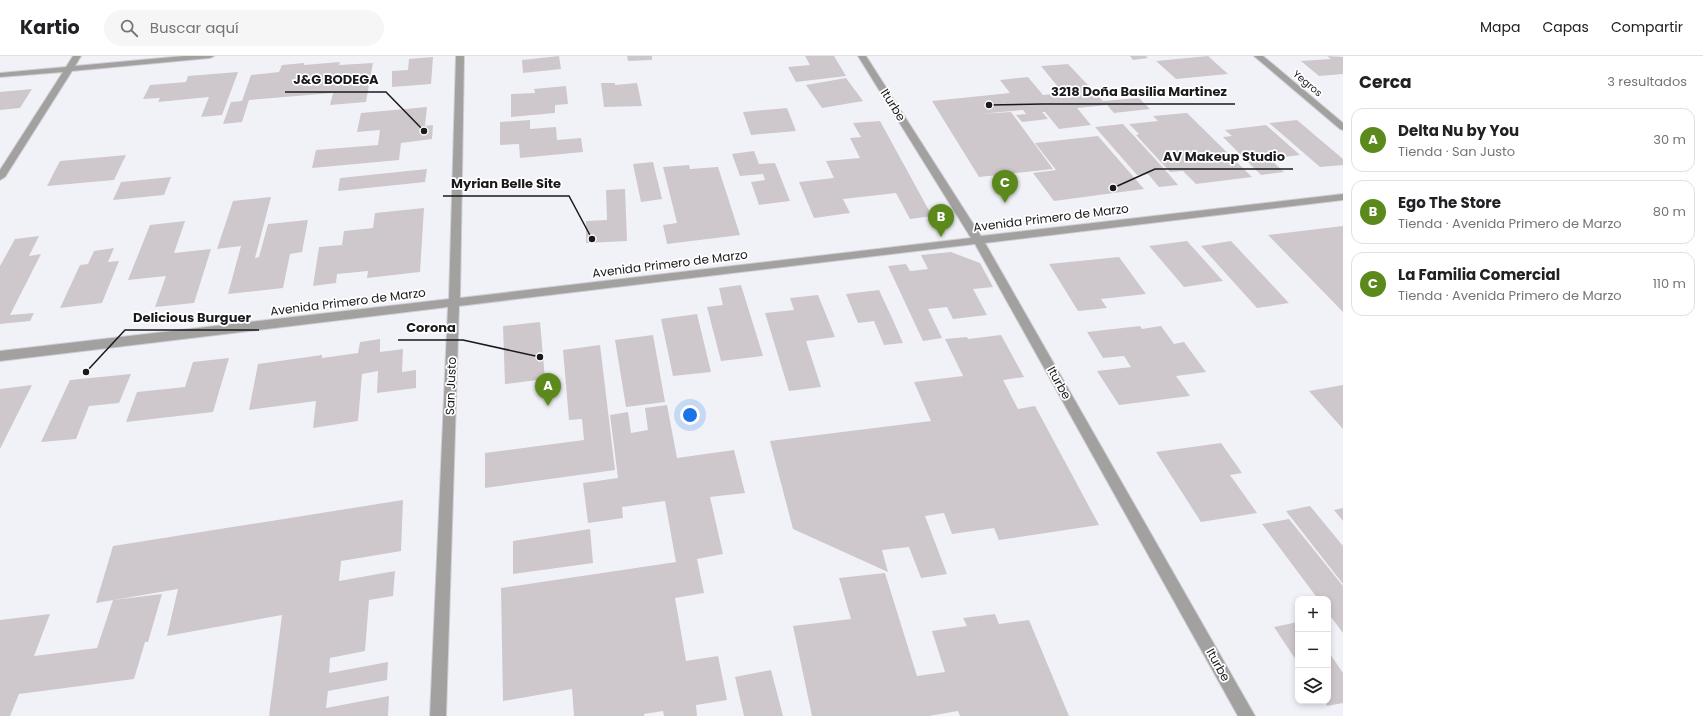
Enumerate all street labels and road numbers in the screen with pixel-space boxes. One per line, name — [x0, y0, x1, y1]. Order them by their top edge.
street label: Yegros — [1290, 67, 1326, 100]
street label: Iturbe — [877, 85, 910, 124]
street label: Avenida Primero de Marzo — [972, 199, 1130, 235]
street label: Avenida Primero de Marzo — [591, 245, 749, 281]
street label: Avenida Primero de Marzo — [269, 283, 427, 319]
street label: San Justo — [441, 356, 460, 415]
street label: Iturbe — [1044, 363, 1075, 402]
street label: Iturbe — [1203, 645, 1234, 684]

